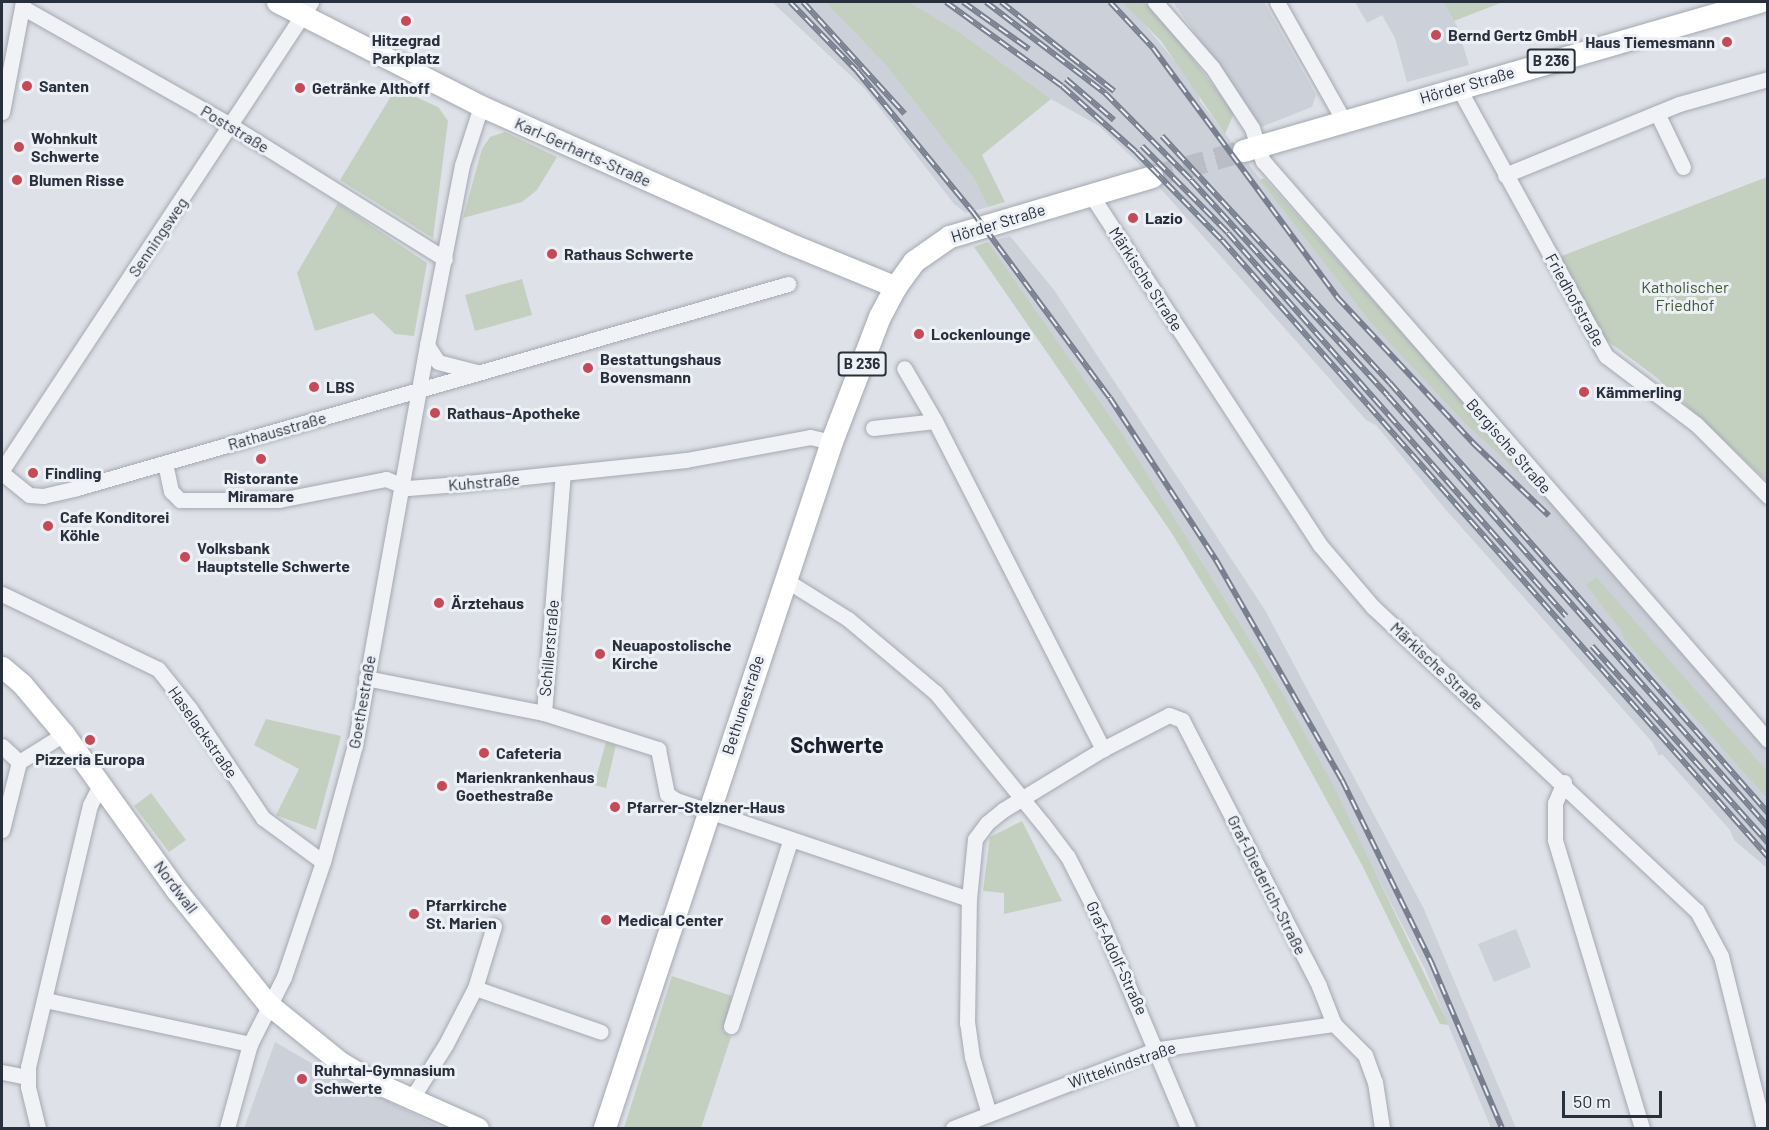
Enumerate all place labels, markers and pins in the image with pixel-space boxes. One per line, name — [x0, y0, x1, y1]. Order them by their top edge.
marker: Hitzegrad Parkplatz — [399, 14, 413, 28]
place label: Bernd Gertz GmbH — [1448, 25, 1577, 45]
marker: Bernd Gertz GmbH — [1429, 28, 1443, 42]
place label: Hitzegrad Parkplatz — [372, 30, 440, 68]
place label: Haus Tiemesmann — [1585, 32, 1715, 52]
marker: Haus Tiemesmann — [1720, 35, 1734, 49]
place label: Santen — [39, 76, 89, 96]
place label: Getränke Althoff — [312, 78, 430, 98]
marker: Santen — [20, 79, 34, 93]
marker: Getränke Althoff — [293, 81, 307, 95]
place label: Wohnkult Schwerte — [31, 128, 99, 166]
marker: Wohnkult Schwerte — [12, 140, 26, 154]
place label: Blumen Risse — [29, 170, 124, 190]
marker: Blumen Risse — [10, 173, 24, 187]
place label: Lazio — [1145, 208, 1183, 228]
marker: Lazio — [1126, 211, 1140, 225]
place label: Rathaus Schwerte — [564, 244, 694, 264]
marker: Rathaus Schwerte — [545, 247, 559, 261]
place label: Lockenlounge — [931, 324, 1031, 344]
marker: Lockenlounge — [912, 327, 926, 341]
place label: Bestattungshaus Bovensmann — [600, 349, 721, 387]
marker: Bestattungshaus Bovensmann — [581, 361, 595, 375]
place label: LBS — [326, 377, 355, 397]
marker: LBS — [307, 380, 321, 394]
place label: Kämmerling — [1596, 382, 1682, 402]
marker: Kämmerling — [1577, 385, 1591, 399]
place label: Rathaus-Apotheke — [447, 403, 580, 423]
marker: Rathaus-Apotheke — [428, 406, 442, 420]
marker: Ristorante Miramare — [254, 452, 268, 466]
place label: Findling — [45, 463, 101, 483]
marker: Findling — [26, 466, 40, 480]
place label: Ristorante Miramare — [224, 468, 298, 506]
place label: Cafe Konditorei Köhle — [60, 507, 169, 545]
marker: Cafe Konditorei Köhle — [41, 519, 55, 533]
place label: Volksbank Hauptstelle Schwerte — [197, 538, 350, 576]
marker: Volksbank Hauptstelle Schwerte — [178, 550, 192, 564]
place label: Ärztehaus — [451, 593, 524, 613]
marker: Ärztehaus — [432, 596, 446, 610]
place label: Neuapostolische Kirche — [612, 635, 731, 673]
marker: Neuapostolische Kirche — [593, 647, 607, 661]
marker: Pizzeria Europa — [83, 733, 97, 747]
place label: Cafeteria — [496, 743, 562, 763]
marker: Cafeteria — [477, 746, 491, 760]
place label: Pizzeria Europa — [35, 749, 145, 769]
place label: Marienkrankenhaus Goethestraße — [456, 767, 595, 805]
marker: Marienkrankenhaus Goethestraße — [433, 777, 451, 795]
place label: Pfarrer-Stelzner-Haus — [627, 797, 785, 817]
marker: Pfarrer-Stelzner-Haus — [608, 800, 622, 814]
place label: Pfarrkirche St. Marien — [426, 895, 507, 933]
marker: Pfarrkirche St. Marien — [407, 907, 421, 921]
place label: Medical Center — [618, 910, 723, 930]
marker: Medical Center — [599, 913, 613, 927]
place label: Ruhrtal-Gymnasium Schwerte — [314, 1060, 455, 1098]
marker: Ruhrtal-Gymnasium Schwerte — [295, 1072, 309, 1086]

